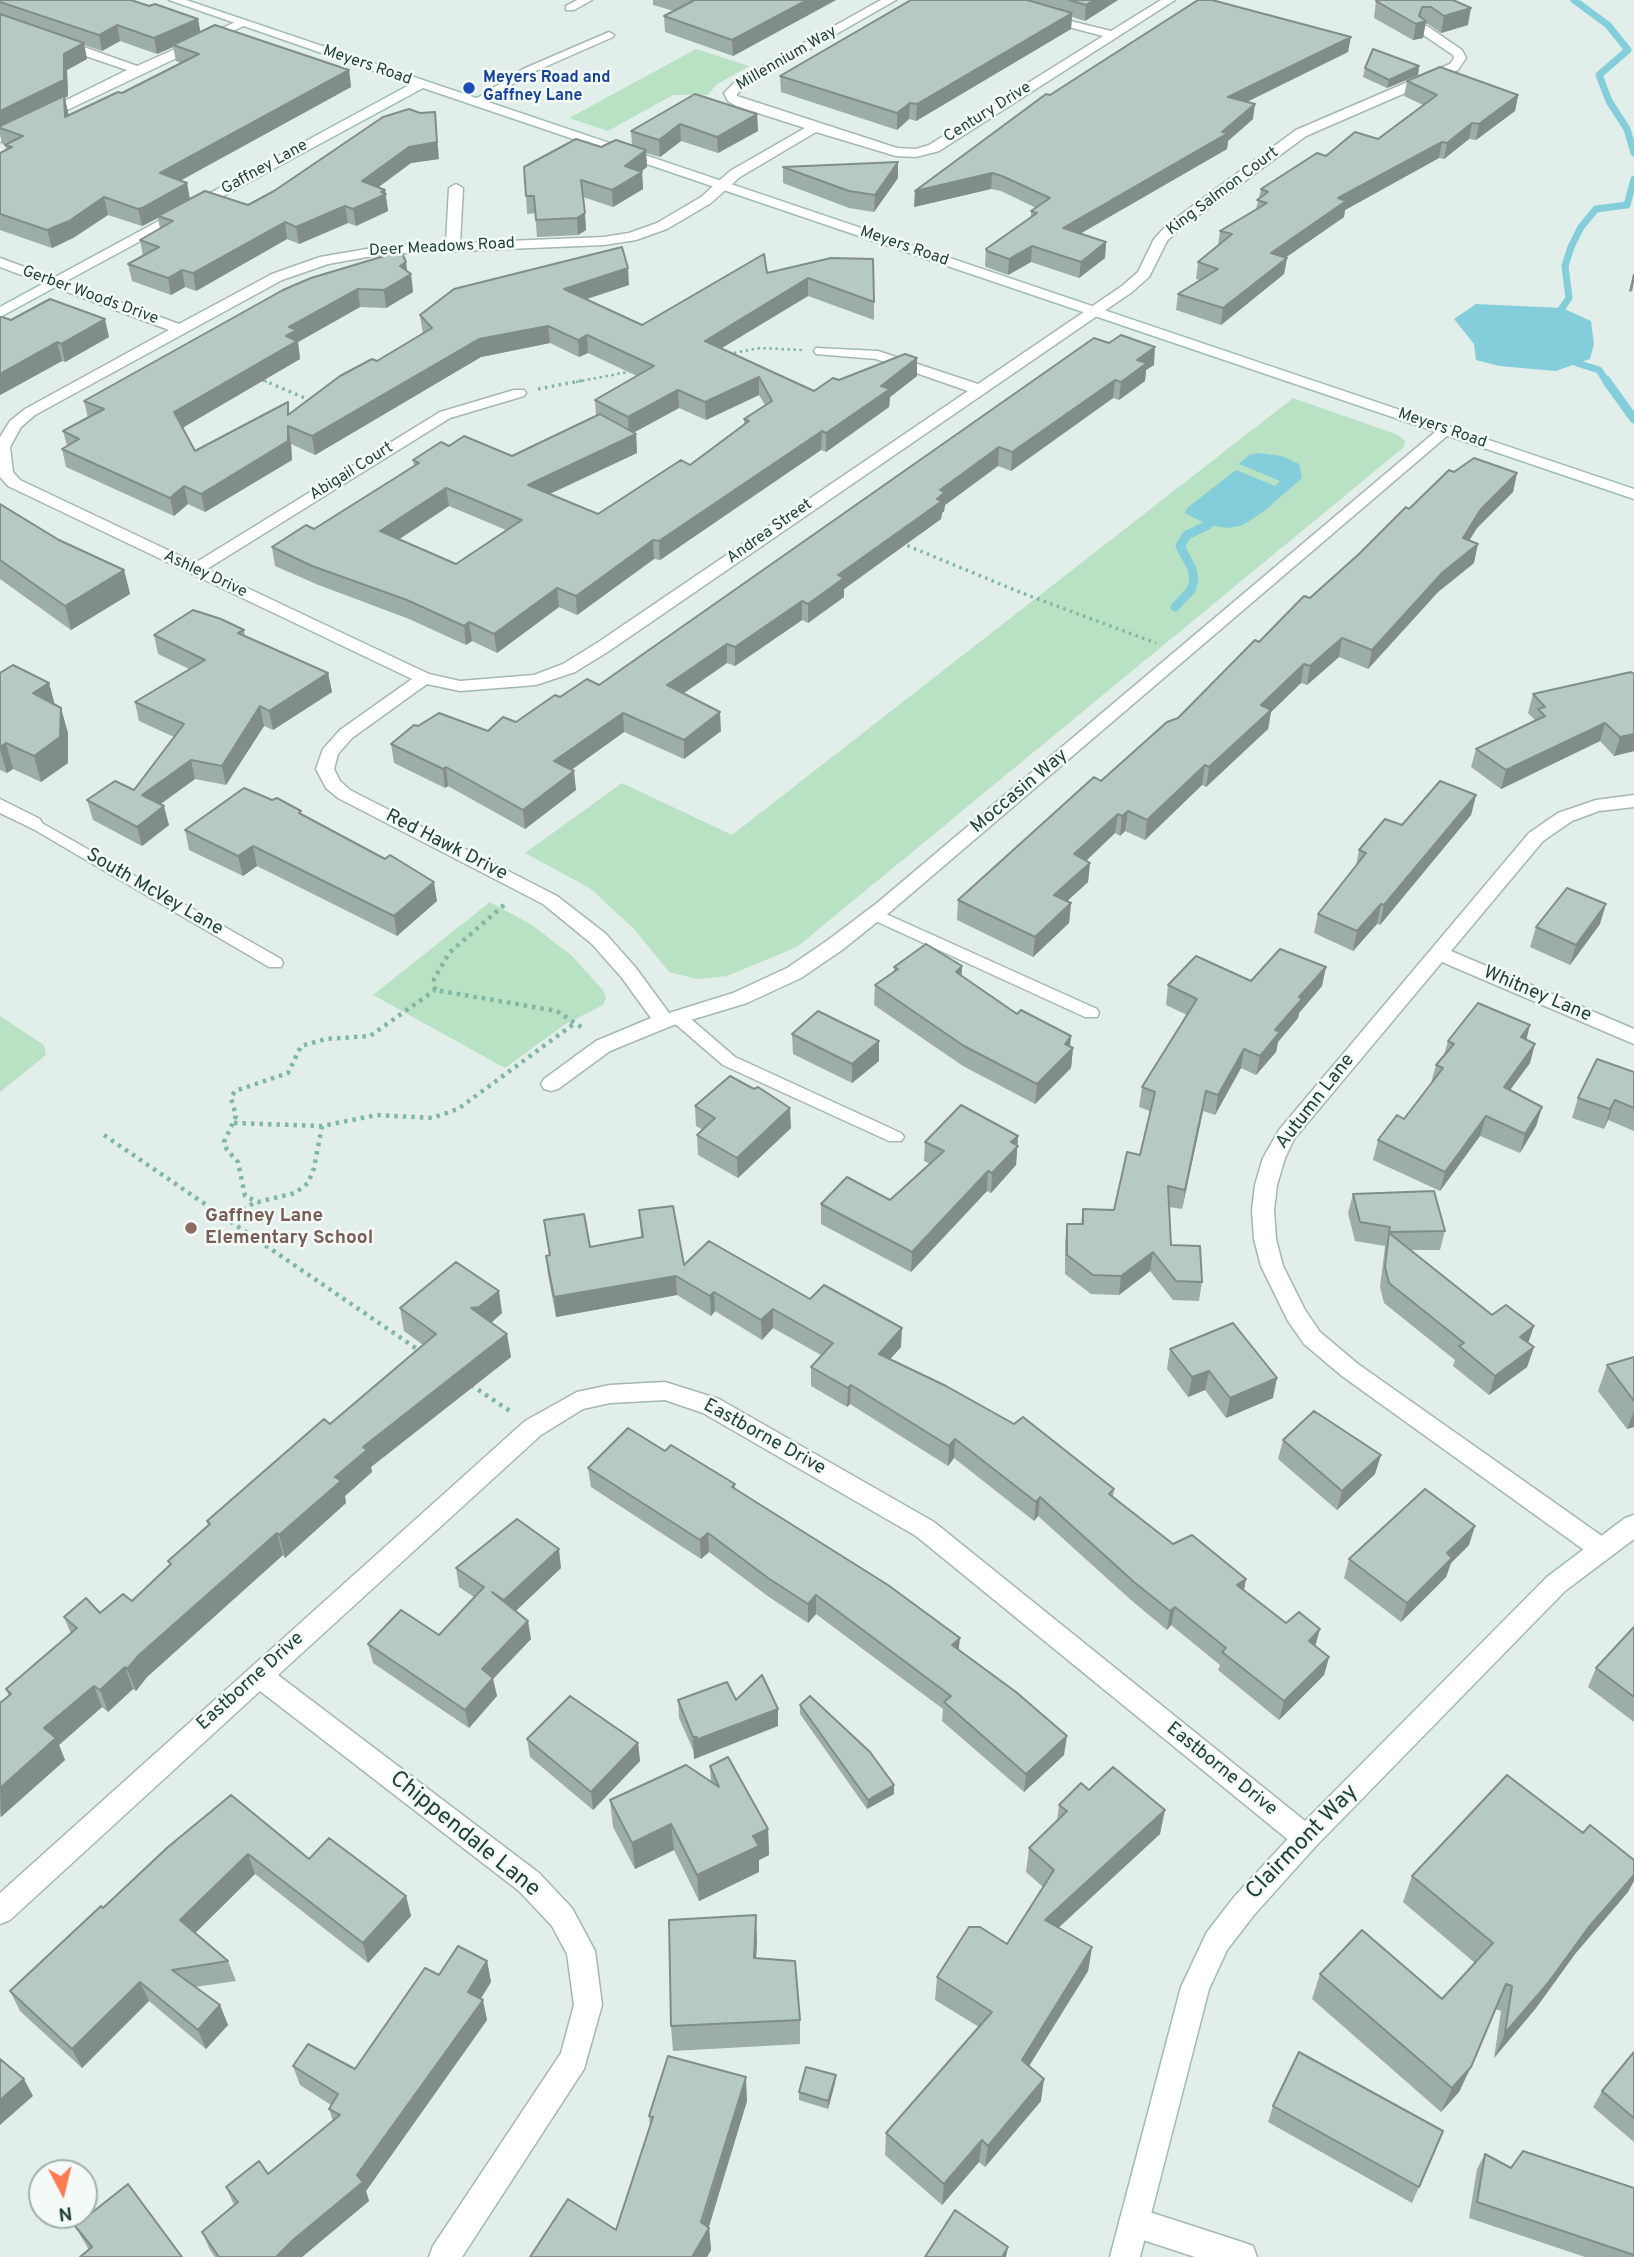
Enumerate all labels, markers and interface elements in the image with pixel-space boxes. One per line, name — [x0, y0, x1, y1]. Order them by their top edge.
street label: Millennium Way — [733, 23, 841, 95]
street label: Meyers Road — [320, 42, 414, 90]
place label: Meyers Road and Gaffney Lane — [483, 69, 610, 107]
street label: Century Drive — [941, 79, 1035, 147]
marker: Meyers Road and Gaffney Lane — [461, 80, 477, 96]
street label: Gaffney Lane — [219, 136, 311, 200]
street label: King Salmon Court — [1163, 144, 1283, 240]
street label: Meyers Road — [857, 223, 951, 271]
street label: Deer Meadows Road — [369, 235, 515, 261]
street label: Gerber Woods Drive — [19, 262, 161, 330]
street label: Meyers Road — [1395, 405, 1489, 453]
street label: Abigail Court — [307, 439, 397, 505]
street label: Andrea Street — [724, 496, 816, 568]
street label: Ashley Drive — [160, 547, 250, 603]
street label: Moccasin Way — [967, 745, 1073, 839]
street label: Red Hawk Drive — [381, 806, 511, 886]
street label: South McVey Lane — [81, 845, 227, 941]
street label: Whitney Lane — [1479, 962, 1595, 1028]
street label: Autumn Lane — [1272, 1050, 1360, 1154]
place label: Gaffney Lane Elementary School — [205, 1206, 373, 1250]
marker: Gaffney Lane Elementary School — [183, 1220, 199, 1236]
street label: Eastborne Drive — [699, 1395, 829, 1481]
street label: Eastborne Drive — [193, 1628, 309, 1736]
street label: Eastborne Drive — [1161, 1718, 1281, 1822]
street label: Chippendale Lane — [383, 1766, 545, 1904]
street label: Clairmont Way — [1241, 1780, 1365, 1906]
north arrow — [28, 2159, 98, 2229]
text: N — [57, 2200, 74, 2226]

